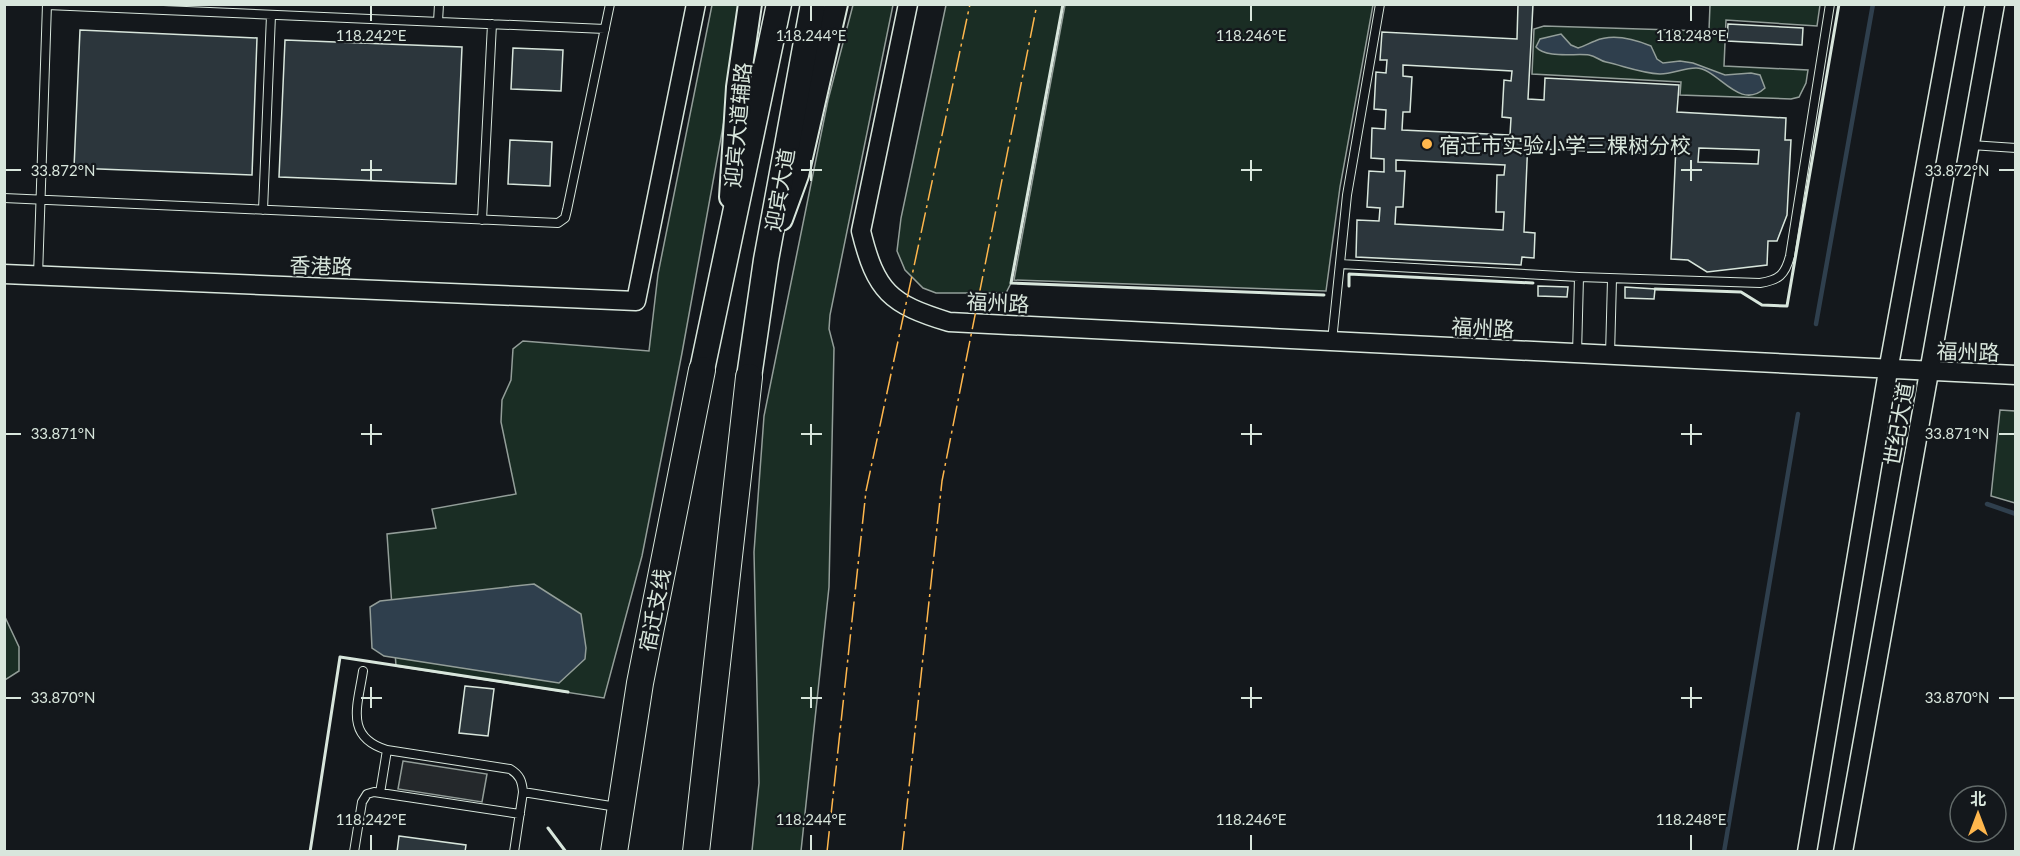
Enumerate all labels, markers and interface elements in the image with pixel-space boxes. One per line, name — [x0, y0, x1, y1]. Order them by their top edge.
text: 118.242°E — [336, 26, 406, 44]
text: 118.244°E — [776, 26, 846, 44]
text: 118.246°E — [1216, 26, 1286, 44]
text: 118.248°E — [1656, 26, 1726, 44]
street label: 迎宾大道辅路 — [719, 61, 755, 189]
place label: 宿迁市实验小学三棵树分校 — [1439, 132, 1691, 157]
marker: 宿迁市实验小学三棵树分校 — [1420, 137, 1434, 151]
street label: 迎宾大道 — [759, 146, 799, 234]
text: 33.872°N — [31, 161, 95, 179]
text: 33.872°N — [1925, 161, 1989, 179]
street label: 香港路 — [289, 251, 353, 279]
street label: 福州路 — [966, 288, 1030, 316]
street label: 福州路 — [1451, 313, 1515, 341]
street label: 福州路 — [1936, 337, 2000, 365]
street label: 世纪大道 — [1878, 380, 1918, 468]
text: 33.871°N — [31, 424, 95, 442]
text: 33.871°N — [1925, 424, 1989, 442]
street label: 宿迁支线 — [634, 566, 674, 654]
text: 33.870°N — [31, 688, 95, 706]
text: 33.870°N — [1925, 688, 1989, 706]
north arrow — [1948, 784, 2008, 844]
text: 北 — [1970, 789, 1986, 808]
text: 118.242°E — [336, 810, 406, 828]
text: 118.244°E — [776, 810, 846, 828]
text: 118.246°E — [1216, 810, 1286, 828]
text: 118.248°E — [1656, 810, 1726, 828]

